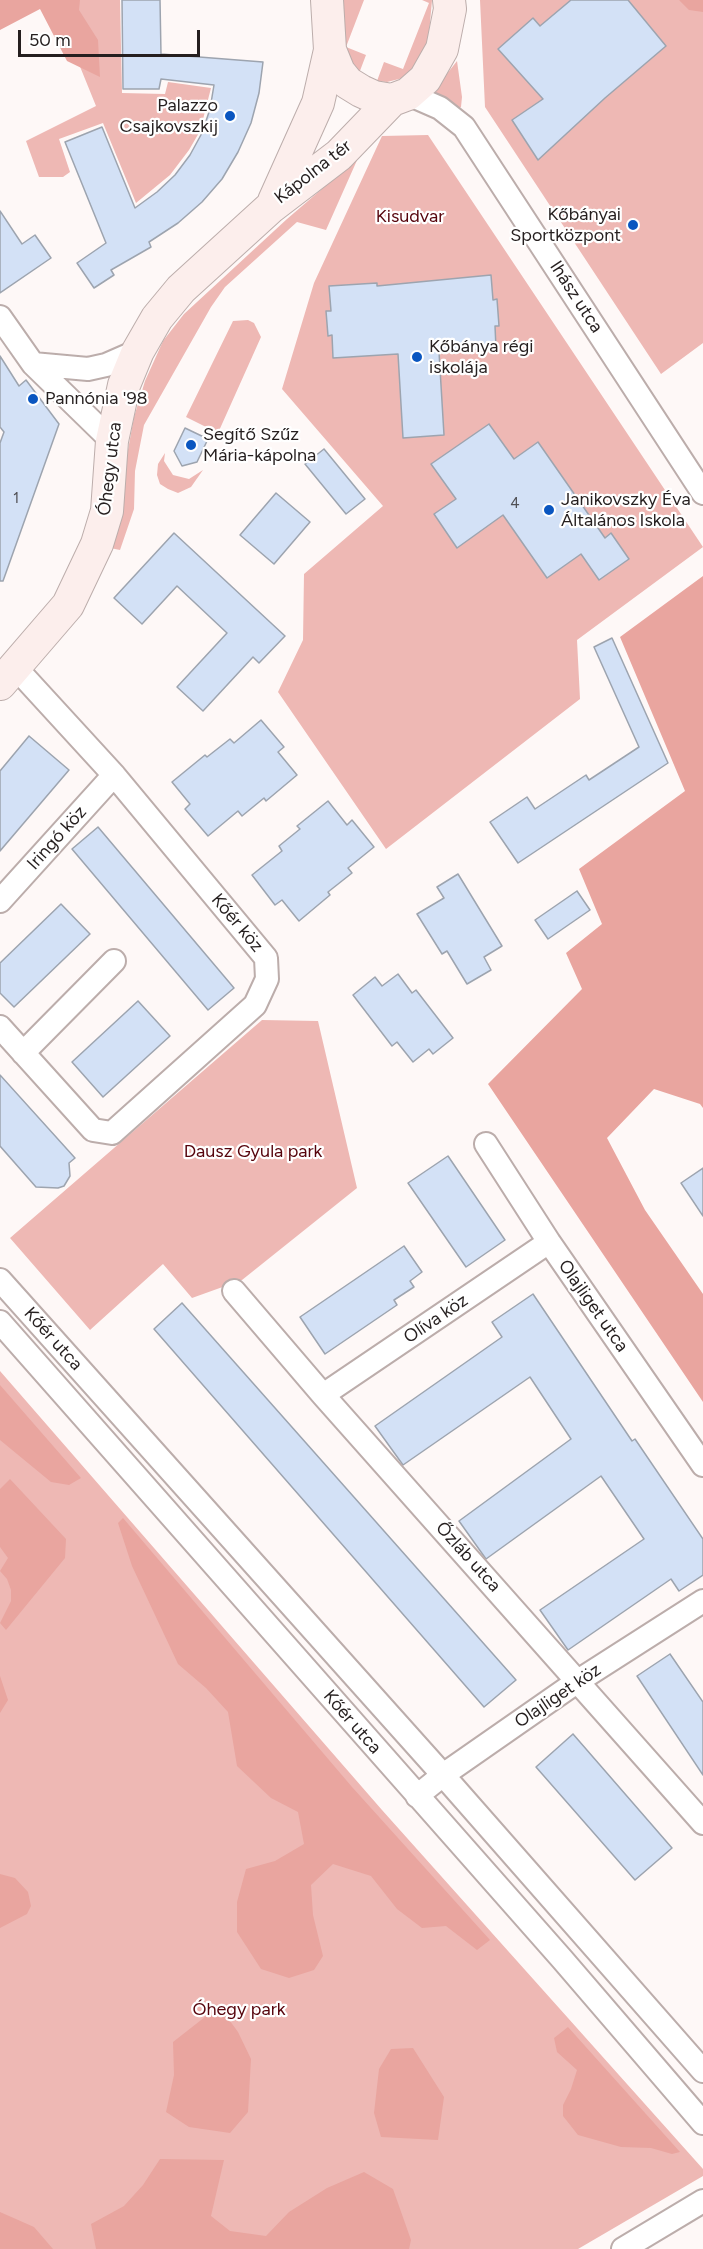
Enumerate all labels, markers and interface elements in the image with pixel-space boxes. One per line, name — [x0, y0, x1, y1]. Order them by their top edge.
scale bar — [21, 18, 202, 56]
text: 50 m — [29, 29, 71, 51]
place label: Palazzo Csajkovszkij — [120, 95, 218, 138]
marker: Palazzo Csajkovszkij — [223, 109, 237, 123]
street label: Kápolna tér — [270, 135, 356, 209]
place label: Kőbányai Sportközpont — [510, 204, 621, 246]
park label: Kisudvar — [376, 206, 444, 228]
marker: Kőbányai Sportközpont — [626, 218, 640, 232]
street label: Ihász utca — [545, 257, 607, 337]
place label: Kőbánya régi iskolája — [429, 336, 533, 378]
marker: Kőbánya régi iskolája — [410, 350, 424, 364]
place label: Pannónia '98 — [45, 388, 148, 410]
marker: Pannónia '98 — [26, 392, 40, 406]
street label: Óhegy utca — [94, 421, 126, 517]
place label: Segítő Szűz Mária-kápolna — [203, 424, 316, 466]
marker: Segítő Szűz Mária-kápolna — [184, 438, 198, 452]
place label: Janikovszky Éva Általános Iskola — [561, 489, 691, 532]
house number: 1 — [13, 490, 19, 508]
house number: 4 — [510, 495, 520, 513]
marker: Janikovszky Éva Általános Iskola — [542, 503, 556, 517]
street label: Iringó köz — [23, 802, 91, 874]
street label: Kőér köz — [206, 889, 268, 957]
park label: Dausz Gyula park — [184, 1141, 322, 1163]
street label: Olajliget utca — [553, 1256, 633, 1356]
street label: Olíva köz — [400, 1290, 472, 1348]
street label: Kőér utca — [19, 1303, 87, 1375]
street label: Őzláb utca — [431, 1518, 505, 1596]
street label: Olajliget köz — [511, 1659, 605, 1733]
street label: Kőér utca — [318, 1686, 386, 1758]
park label: Óhegy park — [193, 1999, 285, 2021]

